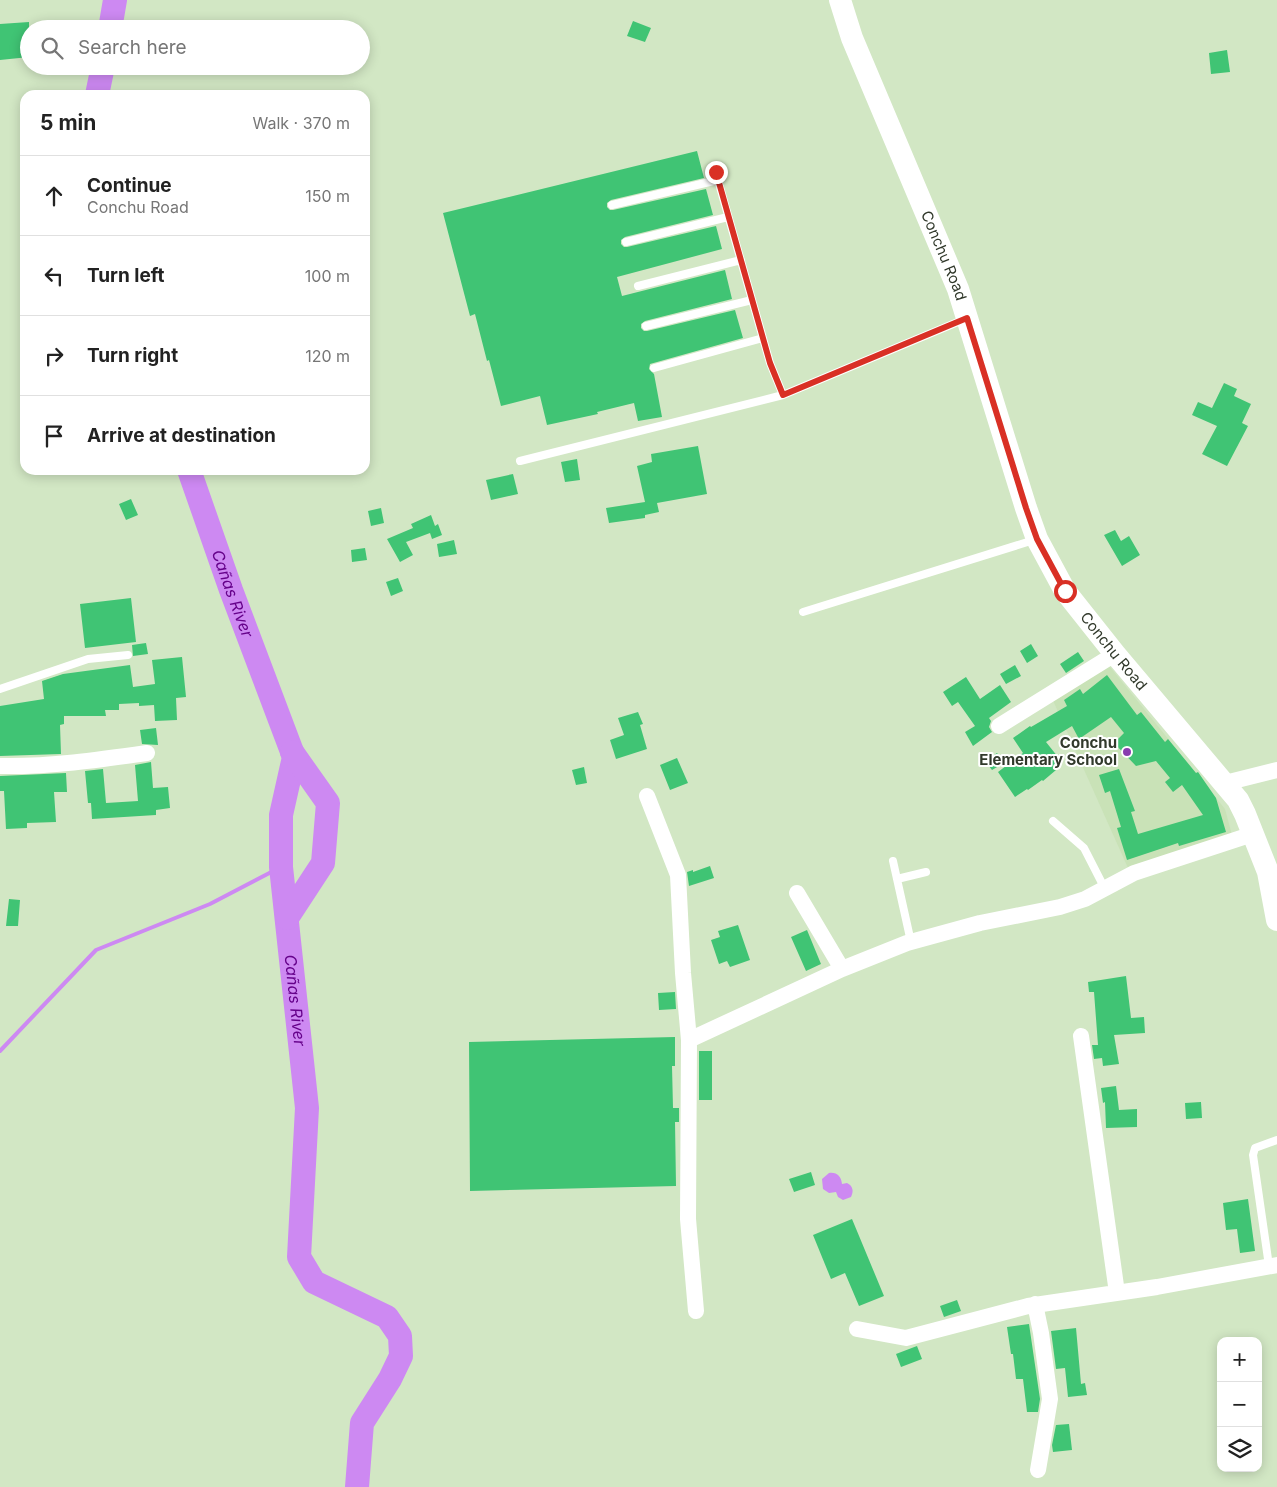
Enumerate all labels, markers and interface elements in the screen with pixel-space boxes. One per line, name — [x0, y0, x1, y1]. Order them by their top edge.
search box — [20, 20, 370, 75]
icon: search — [38, 34, 66, 62]
text: Search here — [78, 36, 187, 59]
text: 5 min — [40, 110, 96, 135]
text: Walk · 370 m — [253, 113, 350, 133]
route end — [705, 161, 728, 184]
text: Continue — [87, 174, 172, 197]
icon: ahead — [40, 182, 68, 210]
text: 150 m — [305, 186, 350, 206]
text: Conchu Road — [87, 197, 189, 217]
street label: Conchu Road — [917, 208, 971, 303]
icon: left — [40, 262, 68, 290]
text: Turn left — [87, 264, 165, 287]
text: 100 m — [305, 266, 350, 286]
icon: right — [40, 342, 68, 370]
text: Turn right — [87, 344, 178, 367]
text: 120 m — [305, 346, 350, 366]
icon: arrive — [40, 422, 68, 450]
text: Arrive at destination — [87, 424, 276, 447]
water label: Cañas River — [208, 547, 258, 641]
route start — [1054, 580, 1077, 603]
street label: Conchu Road — [1076, 608, 1152, 694]
place label: Conchu Elementary School — [979, 733, 1117, 769]
marker: Conchu Elementary School — [1121, 746, 1133, 758]
water label: Cañas River — [280, 953, 310, 1048]
map controls — [1217, 1337, 1262, 1472]
button: + — [1217, 1337, 1262, 1382]
button: − — [1217, 1382, 1262, 1427]
button: layers — [1217, 1427, 1262, 1472]

